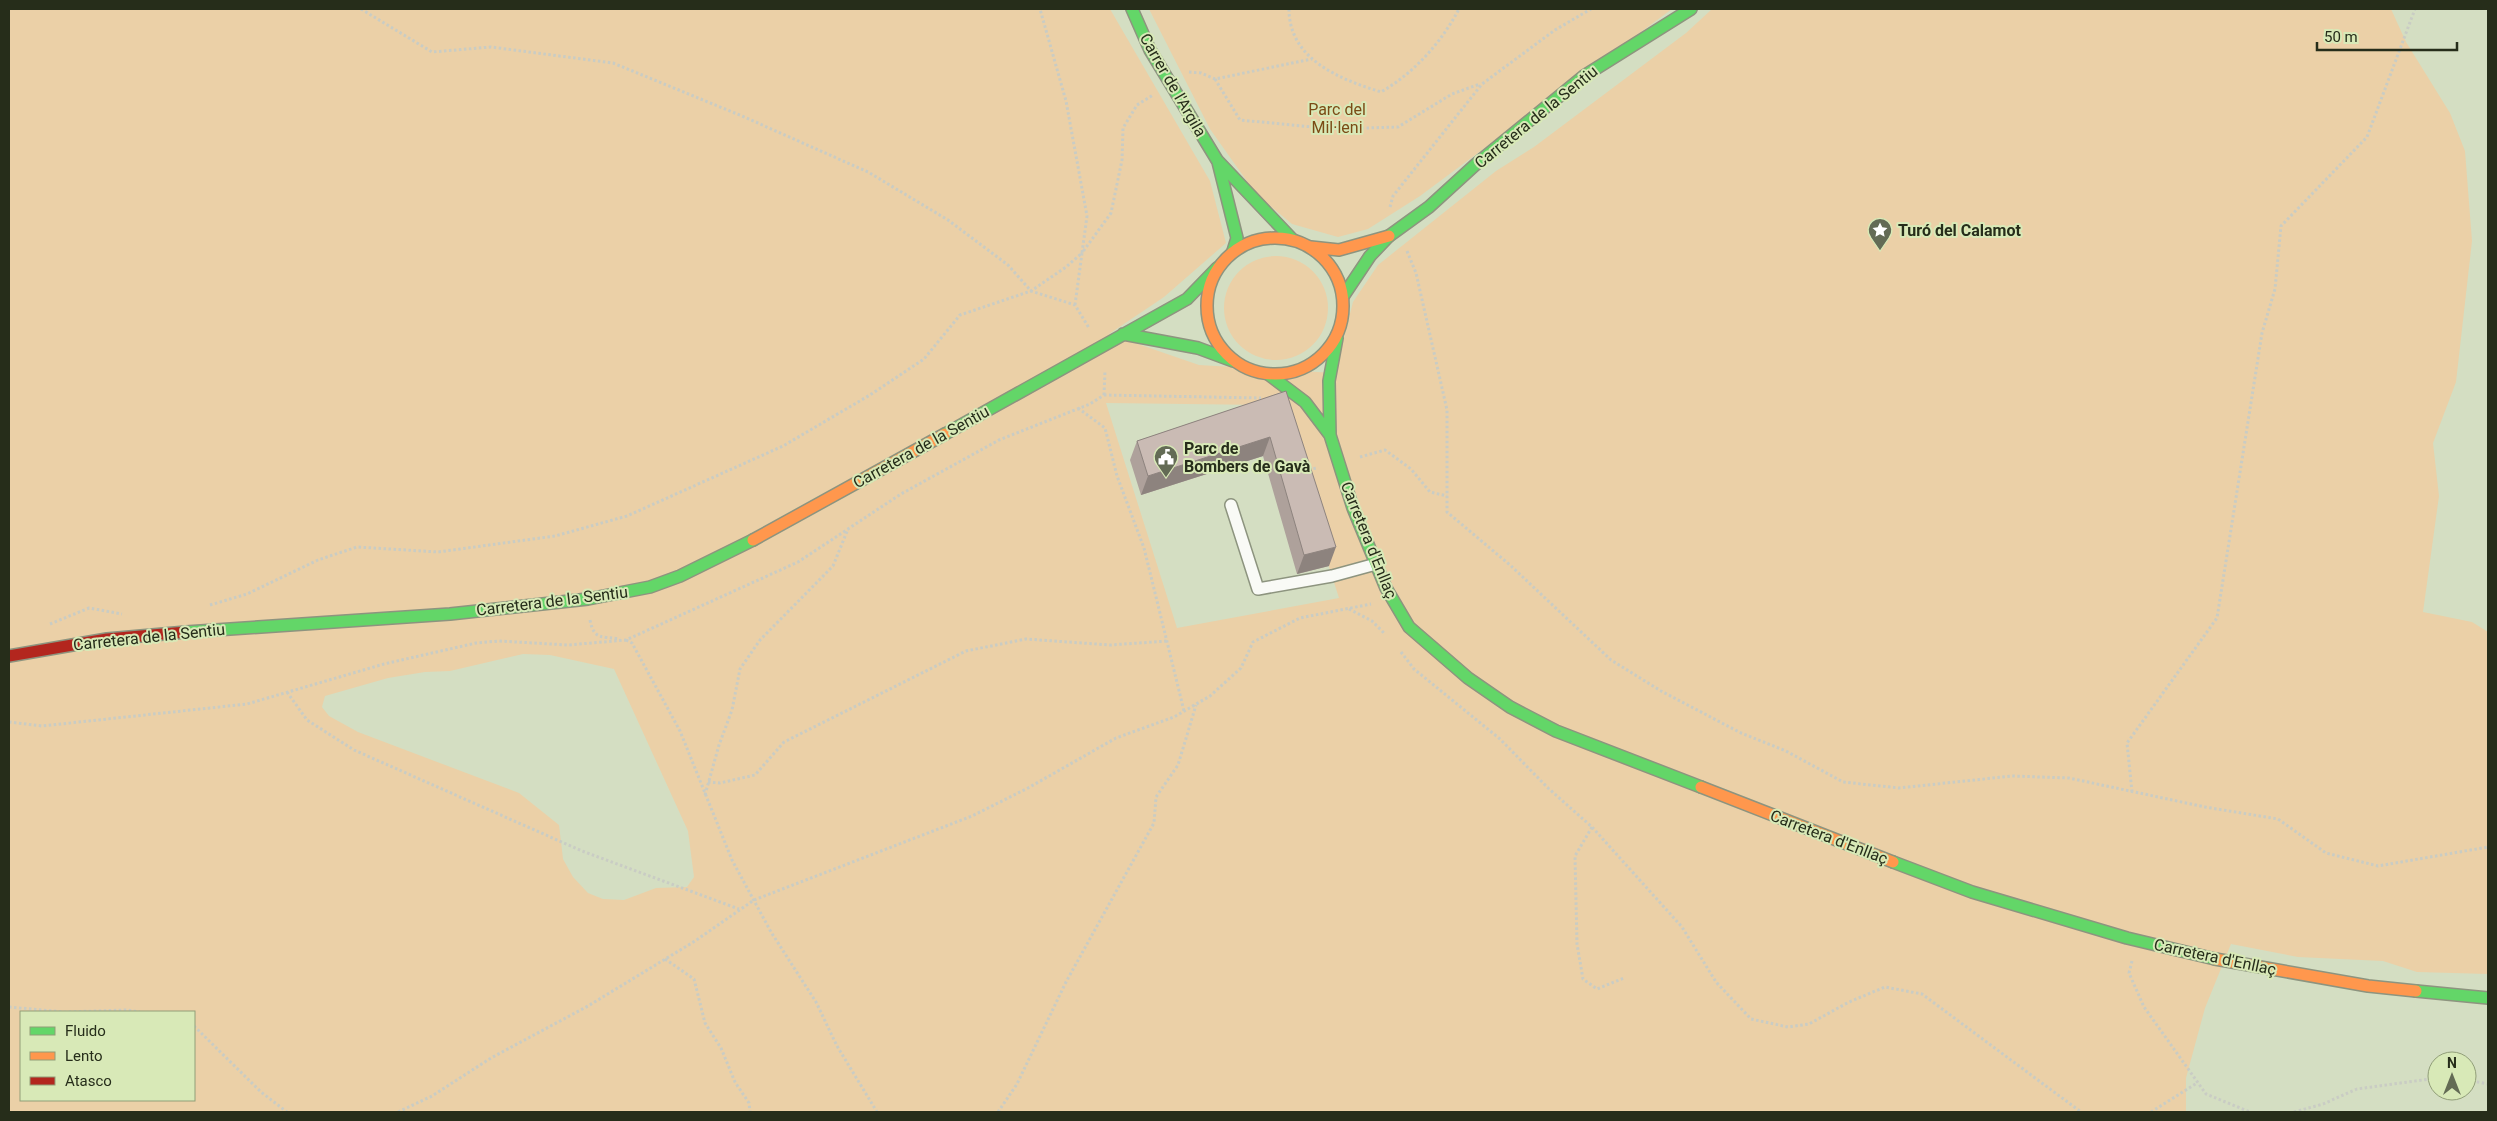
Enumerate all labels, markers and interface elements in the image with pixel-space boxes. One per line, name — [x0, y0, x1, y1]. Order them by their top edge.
scale bar — [2317, 20, 2457, 52]
text: 50 m — [2324, 28, 2358, 46]
street label: Carrer de l'Argila — [1136, 30, 1210, 140]
street label: Carretera de la Sentiu — [1471, 62, 1601, 172]
park label: Parc del Mil·leni — [1308, 100, 1366, 137]
place icon: Turó del Calamot — [1867, 217, 1893, 251]
place label: Turó del Calamot — [1898, 221, 2021, 240]
street label: Carretera de la Sentiu — [850, 402, 992, 492]
place label: Parc de Bombers de Gavà — [1184, 439, 1311, 476]
public building icon: Parc de Bombers de Gavà — [1153, 444, 1179, 478]
street label: Carretera d'Enllaç — [1337, 479, 1401, 601]
street label: Carretera de la Sentiu — [475, 582, 629, 620]
street label: Carretera de la Sentiu — [72, 620, 226, 654]
street label: Carretera d'Enllaç — [1768, 806, 1890, 868]
street label: Carretera d'Enllaç — [2152, 935, 2278, 979]
legend — [20, 1011, 195, 1101]
text: Fluido — [65, 1022, 106, 1040]
text: Lento — [65, 1047, 103, 1065]
north arrow — [2427, 1051, 2477, 1101]
text: N — [2447, 1055, 2457, 1071]
text: Atasco — [65, 1072, 112, 1090]

